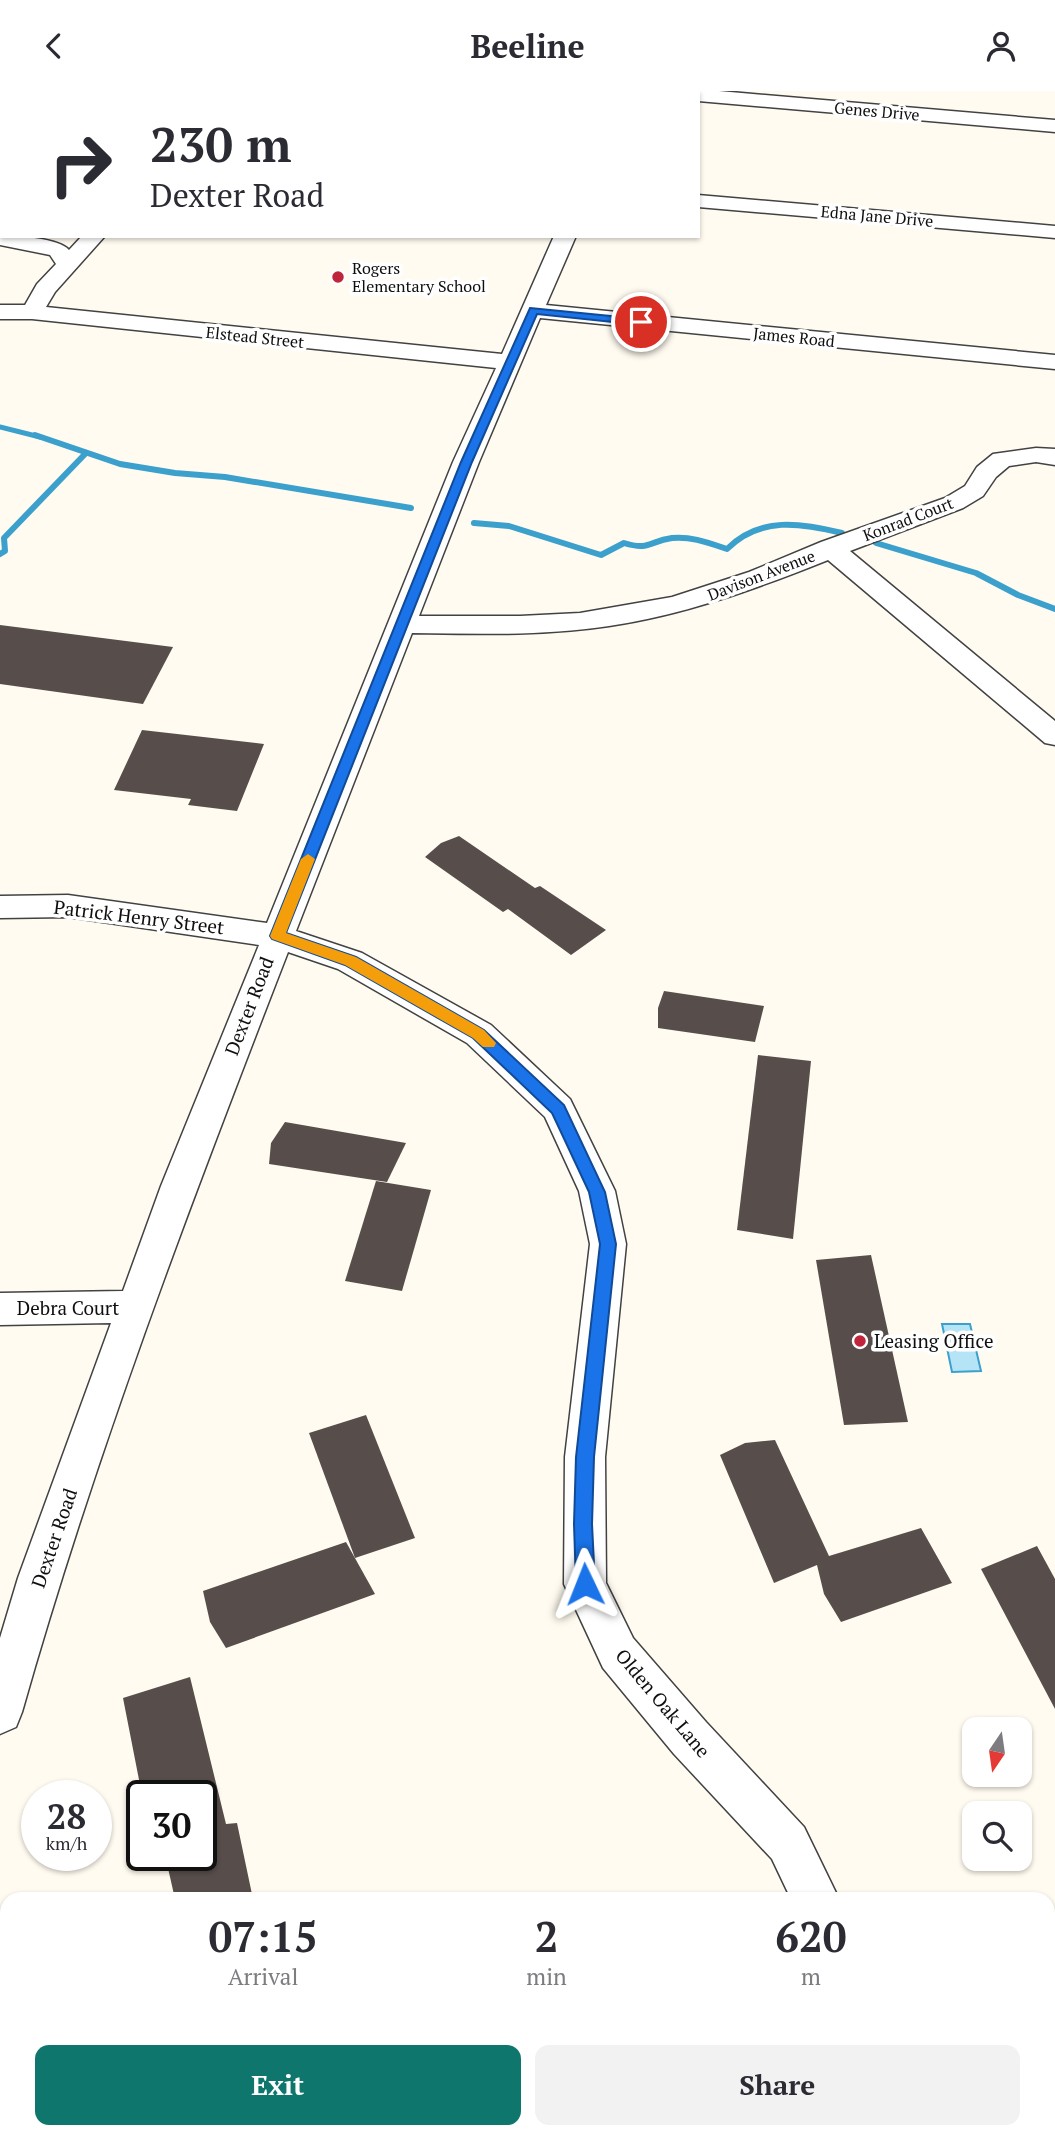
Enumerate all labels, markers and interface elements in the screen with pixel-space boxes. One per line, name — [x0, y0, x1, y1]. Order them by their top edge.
text: Beeline — [470, 25, 585, 67]
icon: back — [35, 27, 73, 65]
icon: person — [982, 27, 1020, 65]
street label: Genes Drive — [833, 96, 921, 126]
text: 230 m — [150, 111, 292, 176]
icon: right — [35, 119, 126, 210]
text: Dexter Road — [150, 174, 324, 216]
street label: Edna Jane Drive — [820, 200, 934, 232]
place label: Rogers Elementary School — [352, 257, 486, 297]
marker: Rogers Elementary School — [330, 269, 346, 285]
pin — [611, 292, 671, 352]
icon: arrive — [622, 303, 660, 341]
street label: Elstead Street — [205, 321, 305, 353]
street label: James Road — [752, 322, 836, 352]
street label: Konrad Court — [860, 492, 956, 546]
street label: Davison Avenue — [704, 544, 818, 606]
street label: Patrick Henry Street — [52, 894, 226, 939]
street label: Dexter Road — [218, 953, 279, 1059]
street label: Debra Court — [17, 1295, 119, 1320]
place label: Leasing Office — [874, 1328, 993, 1353]
marker: Leasing Office — [852, 1333, 868, 1349]
street label: Dexter Road — [25, 1484, 82, 1591]
position arrow — [548, 1547, 622, 1621]
street label: Olden Oak Lane — [611, 1643, 716, 1762]
north arrow — [962, 1717, 1032, 1787]
map controls — [962, 1717, 1032, 1871]
speed limit sign: 30 — [126, 1780, 217, 1871]
text: 28 — [47, 1793, 86, 1839]
button: search — [962, 1801, 1032, 1871]
text: km/h — [46, 1831, 87, 1855]
text: 07:15 — [209, 1908, 318, 1964]
text: 2 — [535, 1908, 558, 1964]
text: 620 — [775, 1908, 846, 1964]
text: Arrival — [228, 1961, 298, 1992]
text: min — [526, 1961, 567, 1992]
text: m — [801, 1961, 821, 1992]
button: Exit — [35, 2045, 521, 2125]
button: Share — [535, 2045, 1020, 2125]

